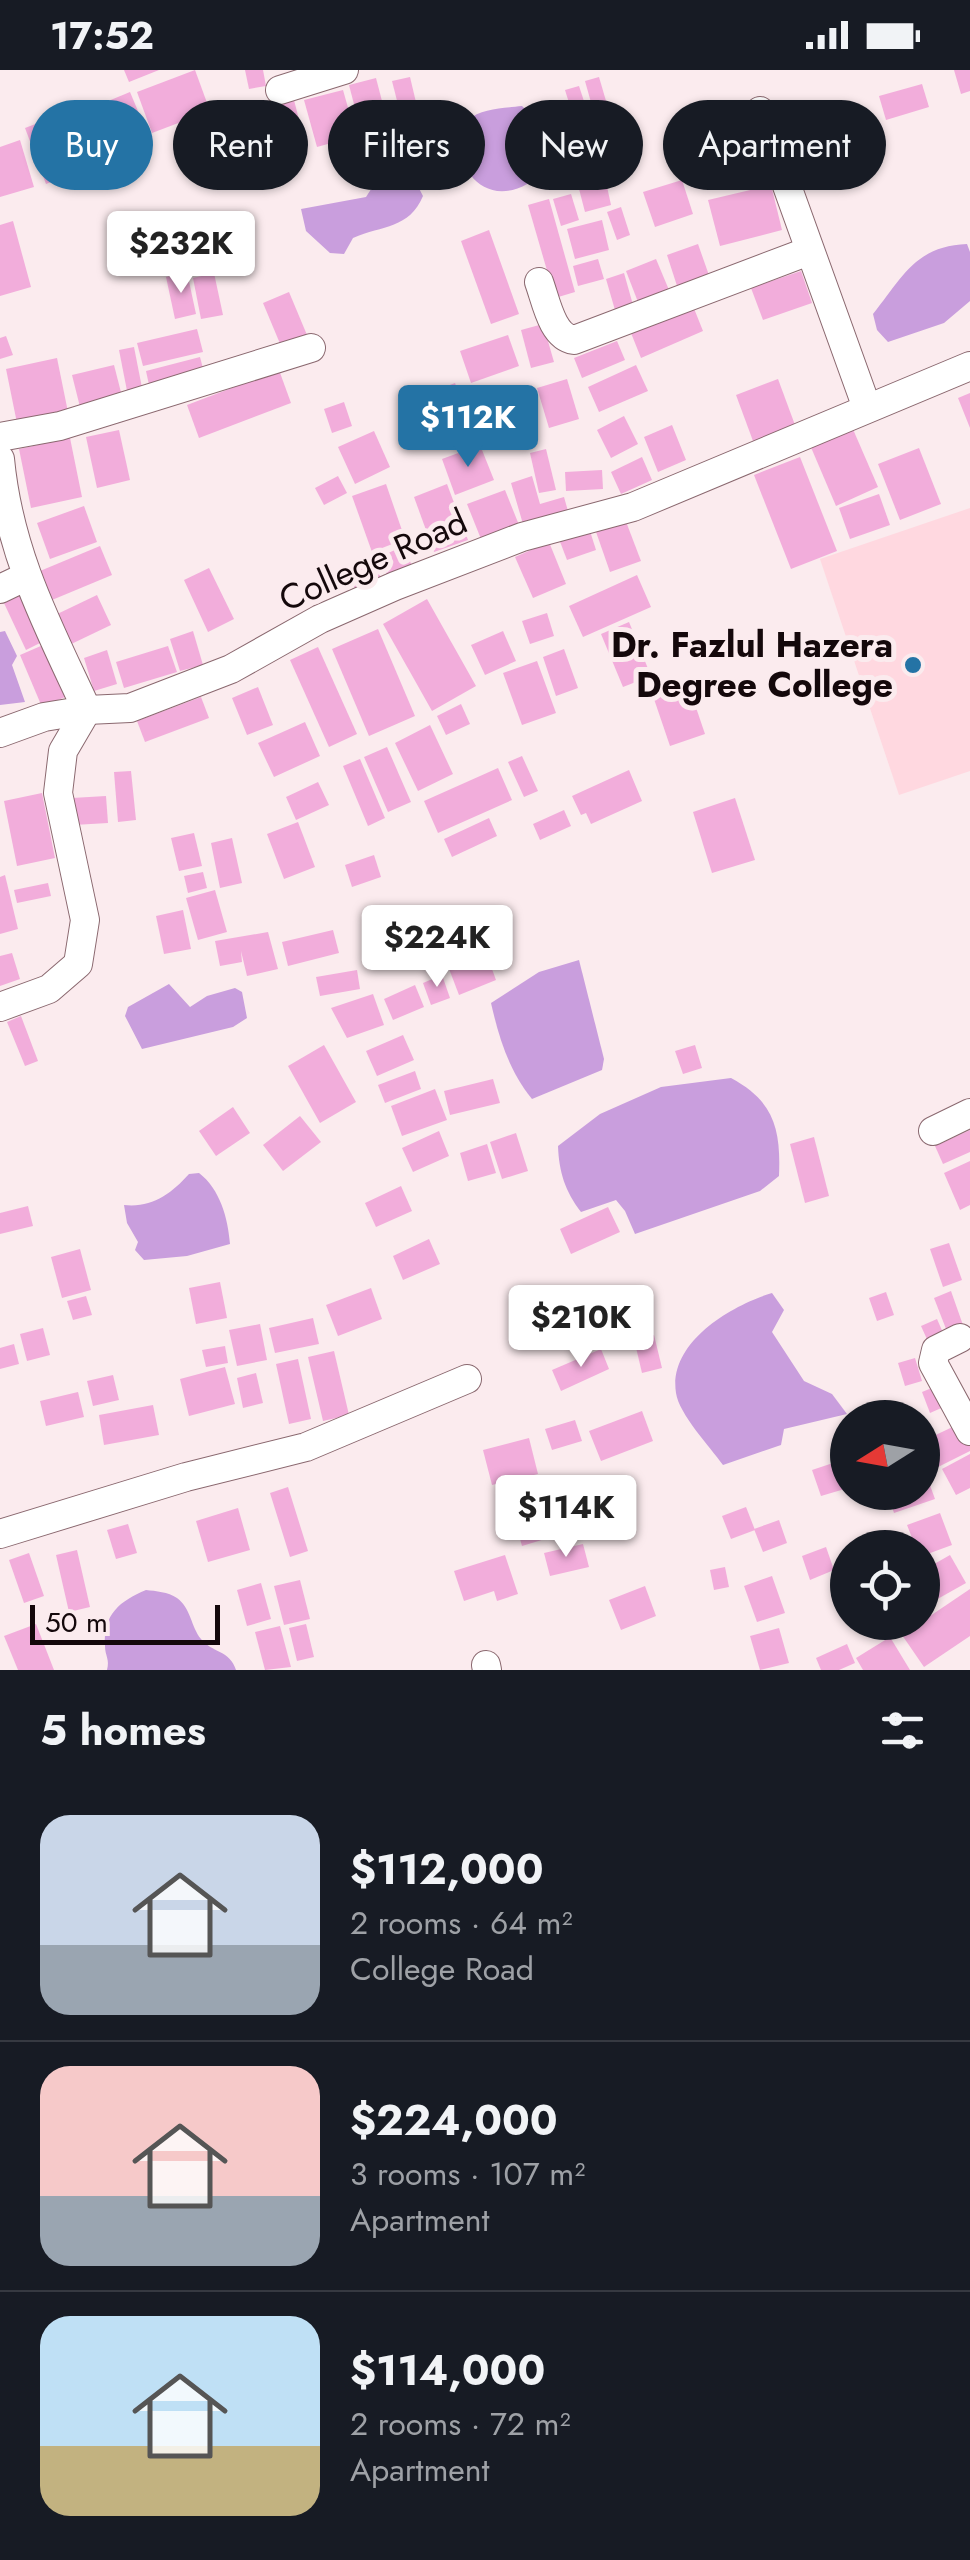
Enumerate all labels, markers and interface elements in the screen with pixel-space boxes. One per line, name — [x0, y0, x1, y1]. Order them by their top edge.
text: 17:52 — [50, 8, 154, 63]
chip: Buy — [30, 100, 153, 190]
chip: Rent — [173, 100, 308, 190]
chip: Filters — [328, 100, 485, 190]
chip: New — [505, 100, 643, 190]
chip: Apartment — [663, 100, 886, 190]
pin: $232K — [111, 211, 251, 296]
text: $232K — [129, 220, 233, 266]
pin: $112K — [398, 385, 538, 470]
text: $112K — [420, 394, 516, 440]
street label: College Road — [271, 496, 475, 624]
place label: Dr. Fazlul Hazera Degree College — [611, 620, 893, 710]
marker: Dr. Fazlul Hazera Degree College — [902, 654, 924, 676]
pin: $224K — [367, 905, 507, 990]
text: $224K — [384, 914, 490, 960]
pin: $210K — [511, 1285, 651, 1370]
text: $210K — [531, 1294, 631, 1340]
north arrow — [830, 1400, 940, 1510]
map controls — [830, 1400, 940, 1640]
pin: $114K — [496, 1475, 636, 1560]
text: $114K — [517, 1484, 615, 1530]
button: locate — [830, 1530, 940, 1640]
scale bar — [30, 1600, 220, 1644]
text: 50 m — [45, 1602, 108, 1643]
text: 5 homes — [40, 1700, 206, 1761]
icon: filters — [875, 1703, 930, 1758]
text: $112,000 — [350, 1839, 543, 1900]
icon: home — [120, 1855, 240, 1975]
text: 2 rooms · 64 m² — [350, 1900, 573, 1946]
text: College Road — [350, 1946, 534, 1992]
text: $224,000 — [350, 2090, 558, 2151]
icon: home — [120, 2106, 240, 2226]
text: 3 rooms · 107 m² — [350, 2151, 585, 2197]
text: Apartment — [350, 2197, 489, 2243]
text: $114,000 — [350, 2340, 545, 2401]
icon: home — [120, 2356, 240, 2476]
text: 2 rooms · 72 m² — [350, 2401, 571, 2447]
text: Apartment — [350, 2447, 489, 2493]

